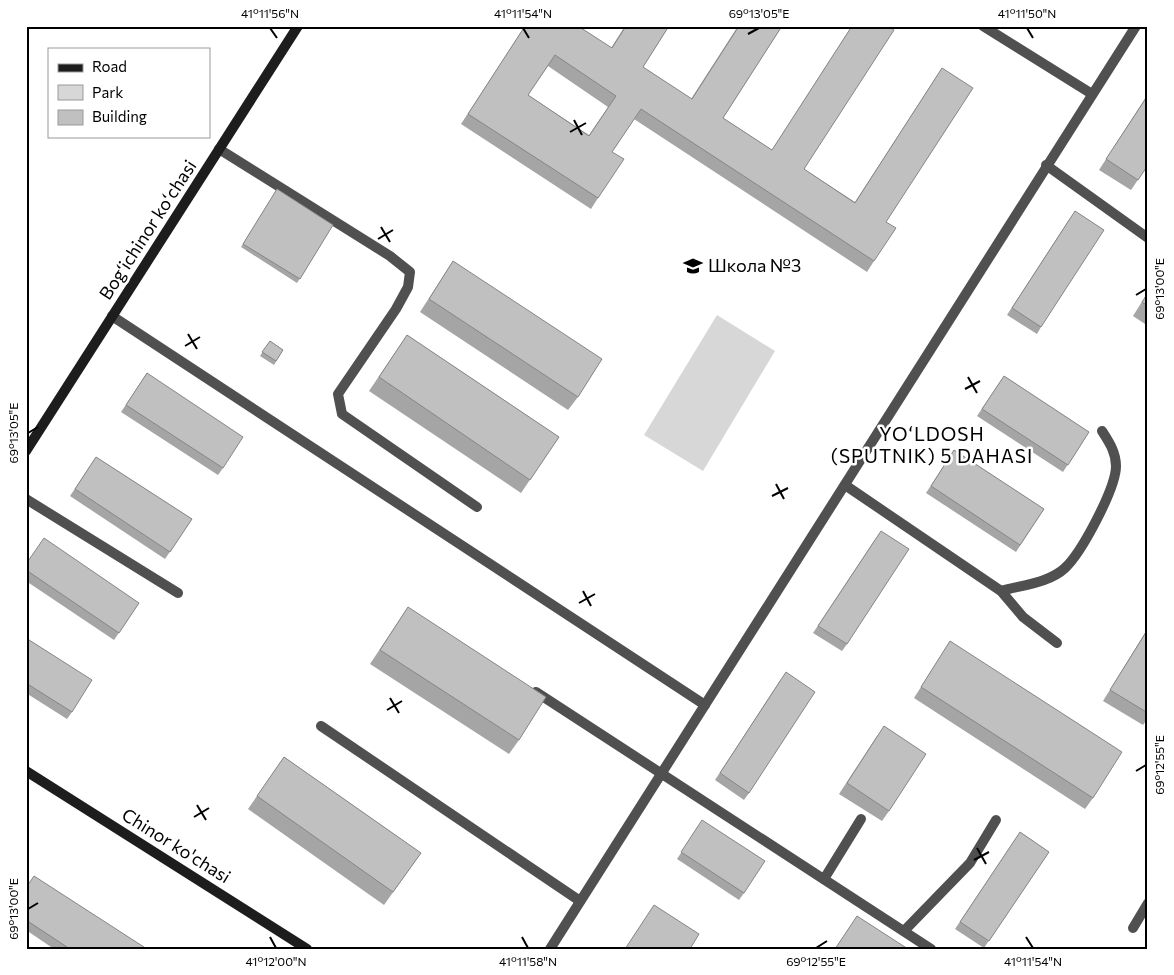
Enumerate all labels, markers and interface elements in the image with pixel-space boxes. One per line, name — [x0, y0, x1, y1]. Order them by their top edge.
text: 41°11'56"N — [241, 6, 299, 20]
text: 41°11'54"N — [494, 6, 552, 20]
text: 69°13'05"E — [729, 6, 789, 20]
text: 41°11'50"N — [998, 6, 1056, 20]
legend — [48, 48, 210, 138]
text: Road — [92, 57, 127, 75]
text: Park — [92, 83, 123, 101]
text: Building — [92, 107, 147, 125]
street label: Bogʻichinor koʻchasi — [94, 155, 201, 303]
place label: Школа №3 — [708, 254, 801, 276]
school or university icon: Школа №3 — [682, 255, 704, 277]
text: 69°13'00"E — [1152, 258, 1166, 320]
text: 69°13'05"E — [6, 403, 20, 463]
district label: YO‘LDOSH (SPUTNIK) 5 DAHASI — [831, 422, 1033, 467]
text: 69°12'55"E — [1152, 735, 1166, 795]
street label: Chinor ko'chasi — [118, 803, 235, 887]
text: 69°13'00"E — [6, 878, 20, 940]
text: 41°12'00"N — [245, 954, 307, 968]
text: 41°11'58"N — [499, 954, 557, 968]
text: 69°12'55"E — [786, 954, 846, 968]
text: 41°11'54"N — [1004, 954, 1062, 968]

